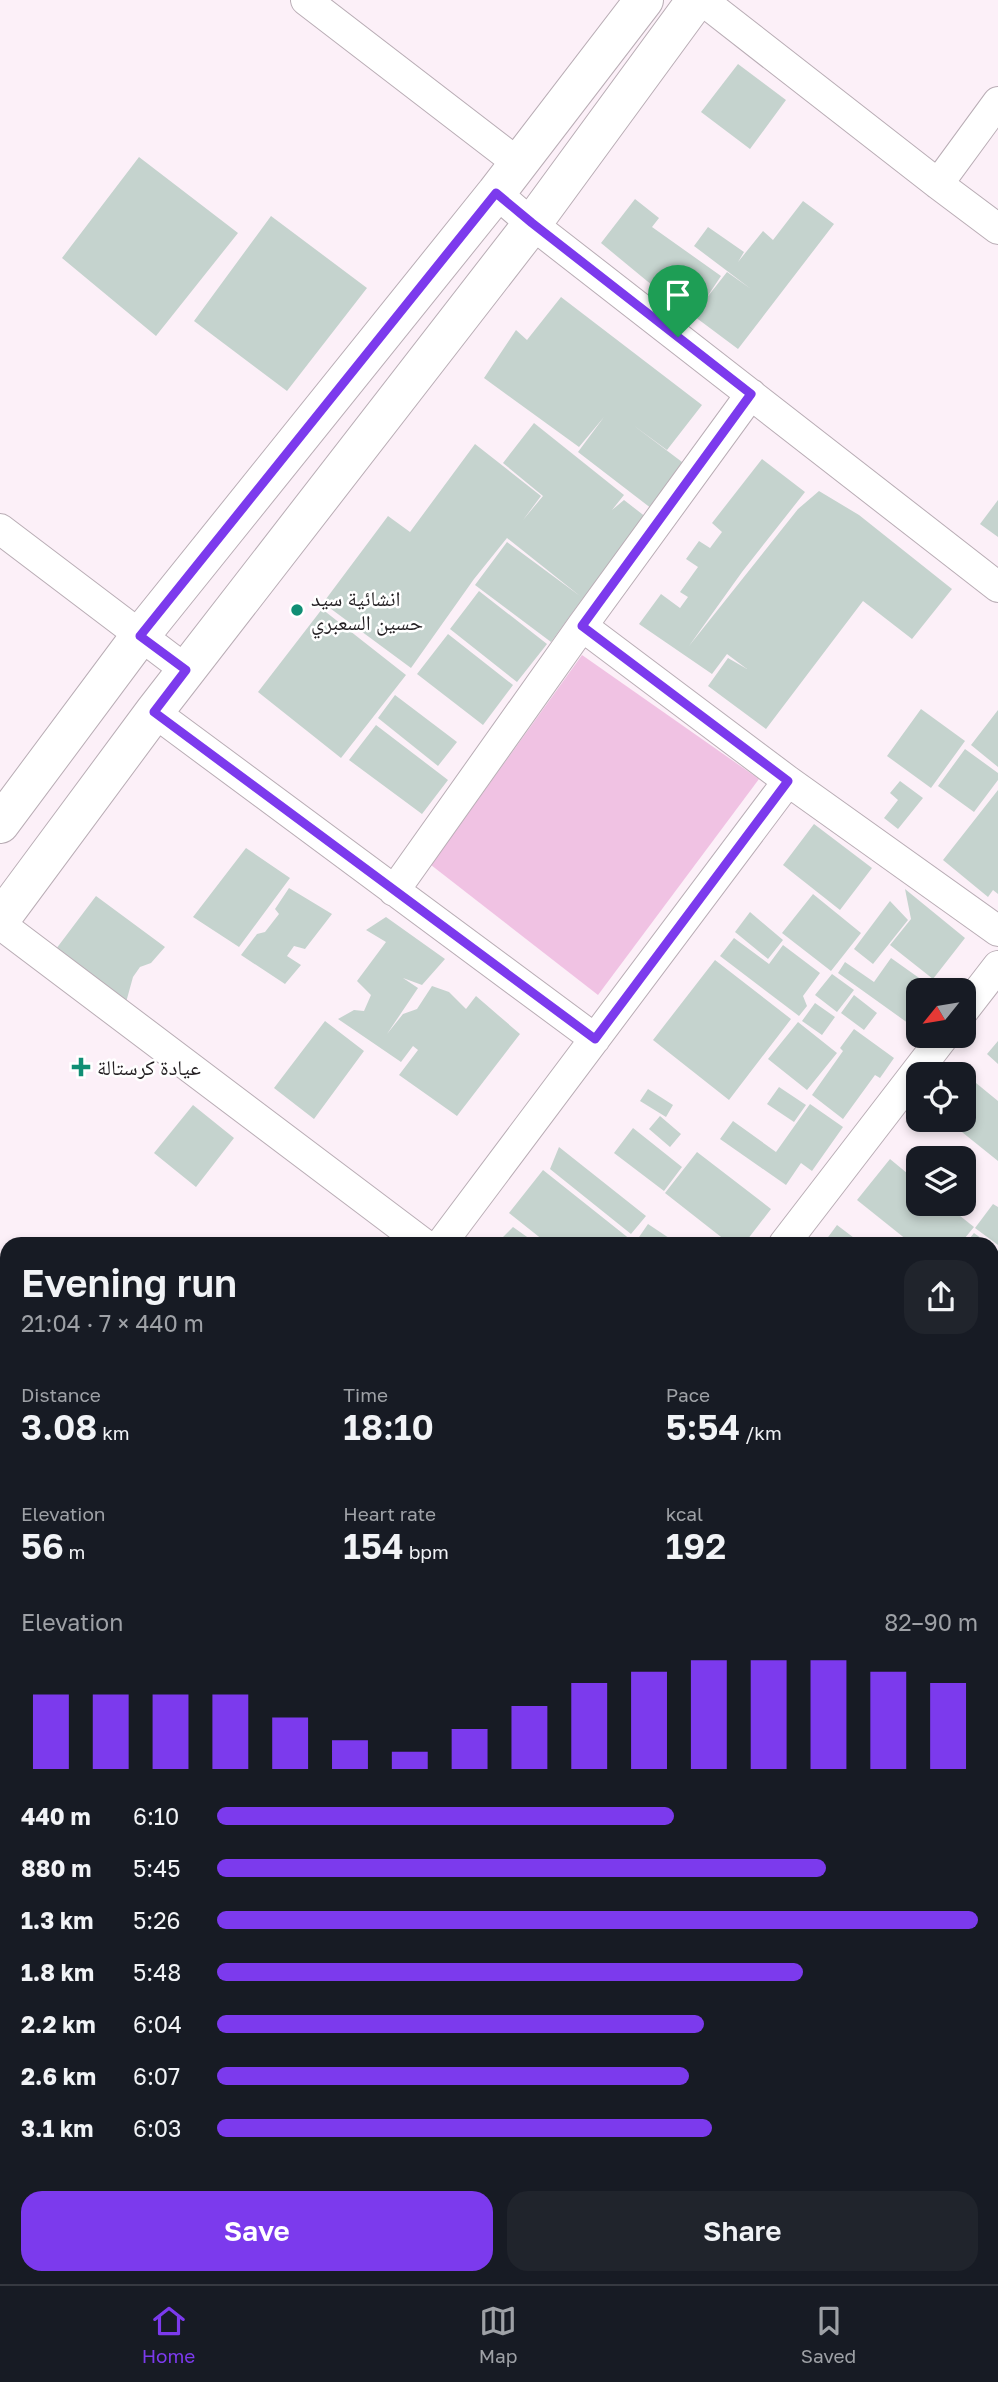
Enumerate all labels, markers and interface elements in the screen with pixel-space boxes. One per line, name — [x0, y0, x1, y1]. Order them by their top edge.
pin — [648, 265, 708, 337]
icon: arrive — [659, 276, 697, 314]
place label: انشائية سيد حسين السعبري — [311, 585, 423, 639]
marker: انشائية سيد حسين السعبري — [289, 602, 305, 618]
north arrow — [906, 978, 976, 1048]
map controls — [906, 978, 976, 1216]
place label: عيادة كرستالة — [97, 1054, 201, 1080]
marker: عيادة كرستالة — [71, 1057, 91, 1077]
button: locate — [906, 1062, 976, 1132]
button: layers — [906, 1146, 976, 1216]
text: Evening run — [21, 1260, 237, 1305]
button: share — [904, 1260, 978, 1334]
text: 21:04 · 7 × 440 m — [21, 1309, 204, 1337]
text: Distance — [21, 1383, 101, 1406]
text: Time — [343, 1383, 388, 1406]
text: Pace — [666, 1383, 710, 1406]
text: 3.08 — [21, 1406, 97, 1448]
text: 18:10 — [343, 1406, 434, 1448]
text: 5:54 — [666, 1406, 740, 1448]
text: km — [97, 1421, 130, 1444]
text: /km — [740, 1421, 782, 1444]
text: Elevation — [21, 1502, 106, 1525]
text: Heart rate — [343, 1502, 436, 1525]
text: kcal — [666, 1502, 703, 1525]
text: 56 — [21, 1525, 64, 1567]
text: 154 — [343, 1525, 404, 1567]
text: 192 — [666, 1525, 726, 1567]
text: m — [64, 1540, 85, 1563]
text: bpm — [404, 1540, 449, 1563]
text: Elevation — [21, 1608, 123, 1636]
text: 82–90 m — [884, 1608, 978, 1636]
text: 440 m — [21, 1802, 91, 1830]
text: 6:10 — [133, 1802, 179, 1830]
text: 880 m — [21, 1854, 91, 1882]
text: 5:45 — [133, 1854, 181, 1882]
text: 1.3 km — [21, 1906, 93, 1934]
text: 5:26 — [133, 1906, 181, 1934]
text: 1.8 km — [21, 1958, 94, 1986]
text: 5:48 — [133, 1958, 181, 1986]
text: 2.2 km — [21, 2010, 96, 2038]
text: 6:04 — [133, 2010, 182, 2038]
text: 2.6 km — [21, 2062, 96, 2090]
text: 6:07 — [133, 2062, 180, 2090]
text: 3.1 km — [21, 2114, 93, 2142]
text: 6:03 — [133, 2114, 182, 2142]
button: Save — [21, 2191, 493, 2271]
button: Share — [507, 2191, 978, 2271]
tab: Home — [142, 2302, 195, 2367]
tab: Map — [479, 2302, 517, 2367]
tab: Saved — [801, 2302, 856, 2367]

